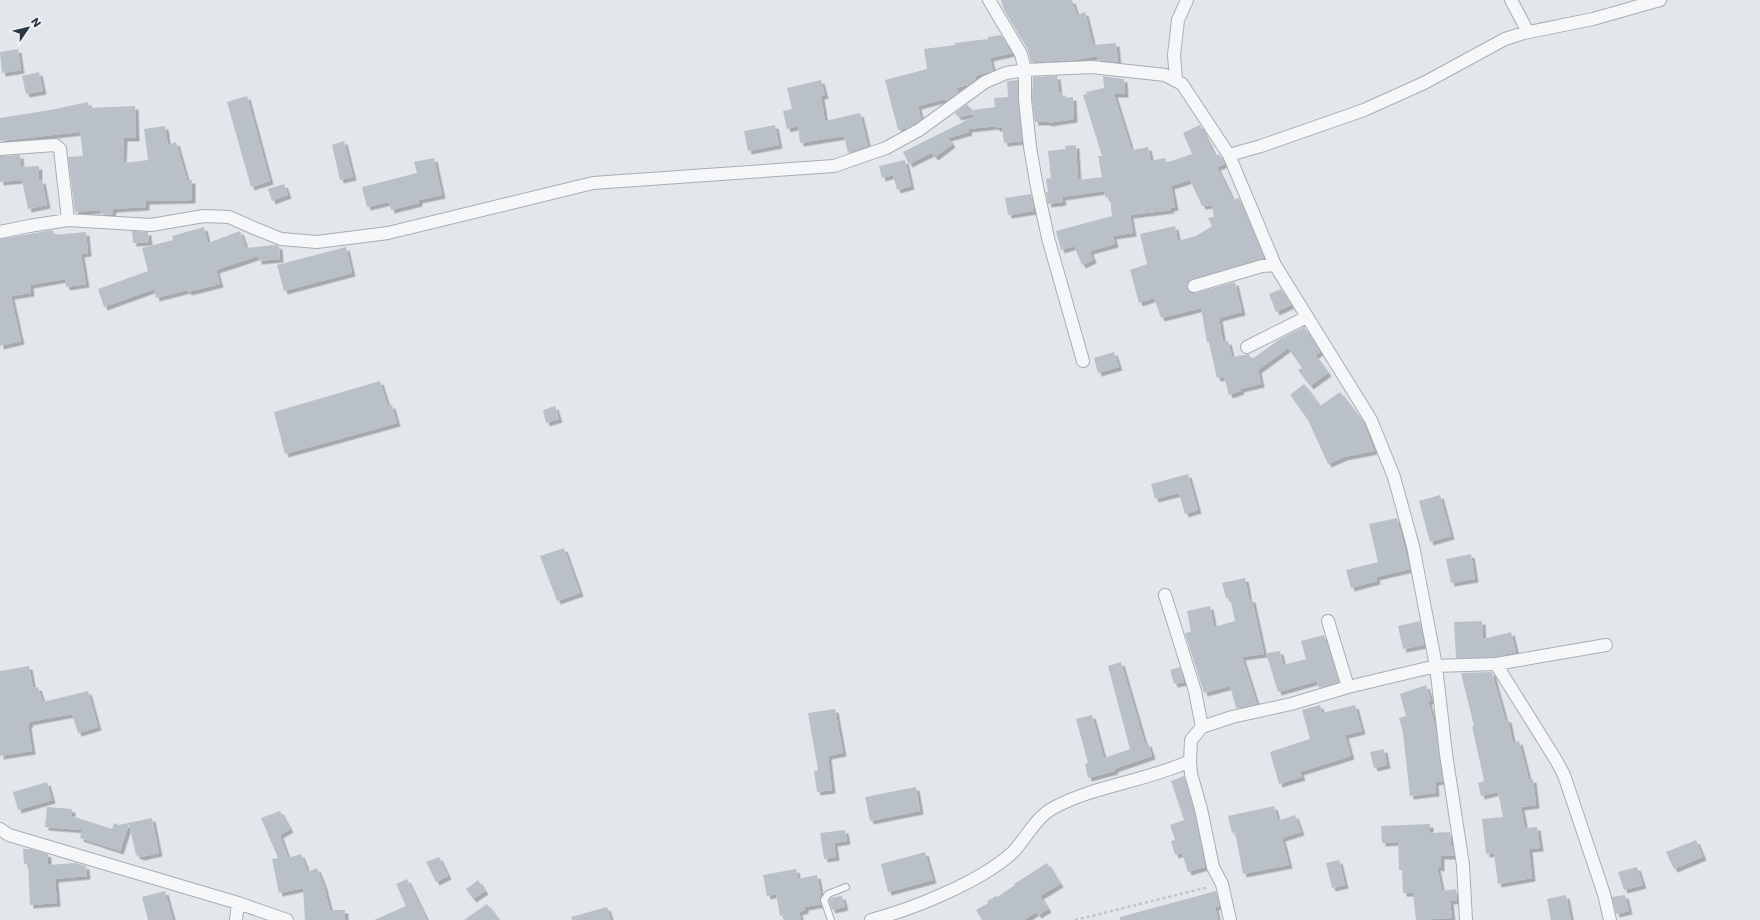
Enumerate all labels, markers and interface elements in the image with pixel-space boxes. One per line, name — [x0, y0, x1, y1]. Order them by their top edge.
north arrow — [8, 8, 48, 48]
text: N — [27, 14, 45, 30]

